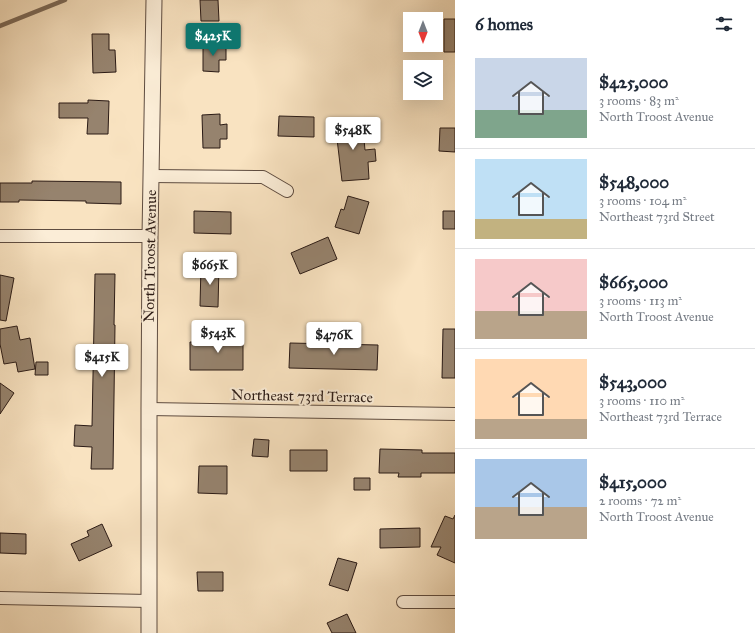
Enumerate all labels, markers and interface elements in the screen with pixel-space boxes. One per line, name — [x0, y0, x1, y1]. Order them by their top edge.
north arrow — [403, 12, 443, 52]
map controls — [403, 12, 443, 100]
icon: filters — [713, 13, 735, 35]
text: 6 homes — [475, 14, 533, 35]
pin: $425K — [185, 23, 241, 57]
text: $425K — [195, 28, 231, 44]
button: layers — [403, 60, 443, 100]
text: $425,000 — [599, 72, 668, 93]
icon: home — [507, 74, 555, 122]
text: 3 rooms · 83 m² — [599, 93, 679, 109]
text: North Troost Avenue — [599, 109, 714, 125]
pin: $548K — [325, 117, 381, 151]
text: $548K — [335, 122, 371, 138]
text: $548,000 — [599, 172, 669, 193]
icon: home — [507, 175, 555, 223]
street label: North Troost Avenue — [140, 190, 160, 322]
text: 3 rooms · 104 m² — [599, 193, 687, 209]
text: Northeast 73rd Street — [599, 209, 715, 225]
pin: $665K — [182, 252, 238, 286]
text: $665K — [192, 257, 228, 273]
text: $665,000 — [599, 272, 668, 293]
icon: home — [507, 275, 555, 323]
text: 3 rooms · 113 m² — [599, 293, 682, 309]
text: North Troost Avenue — [599, 309, 714, 325]
pin: $543K — [190, 320, 246, 354]
pin: $476K — [306, 322, 362, 356]
text: $543K — [200, 325, 236, 341]
text: $476K — [315, 327, 353, 343]
pin: $415K — [74, 344, 130, 378]
text: $415K — [84, 349, 120, 365]
text: $543,000 — [599, 372, 667, 393]
icon: home — [507, 375, 555, 423]
street label: Northeast 73rd Terrace — [231, 386, 373, 406]
text: 3 rooms · 110 m² — [599, 393, 684, 409]
text: Northeast 73rd Terrace — [599, 409, 722, 425]
text: $415,000 — [599, 472, 667, 493]
icon: home — [507, 475, 555, 523]
text: 2 rooms · 72 m² — [599, 493, 681, 509]
text: North Troost Avenue — [599, 509, 714, 525]

